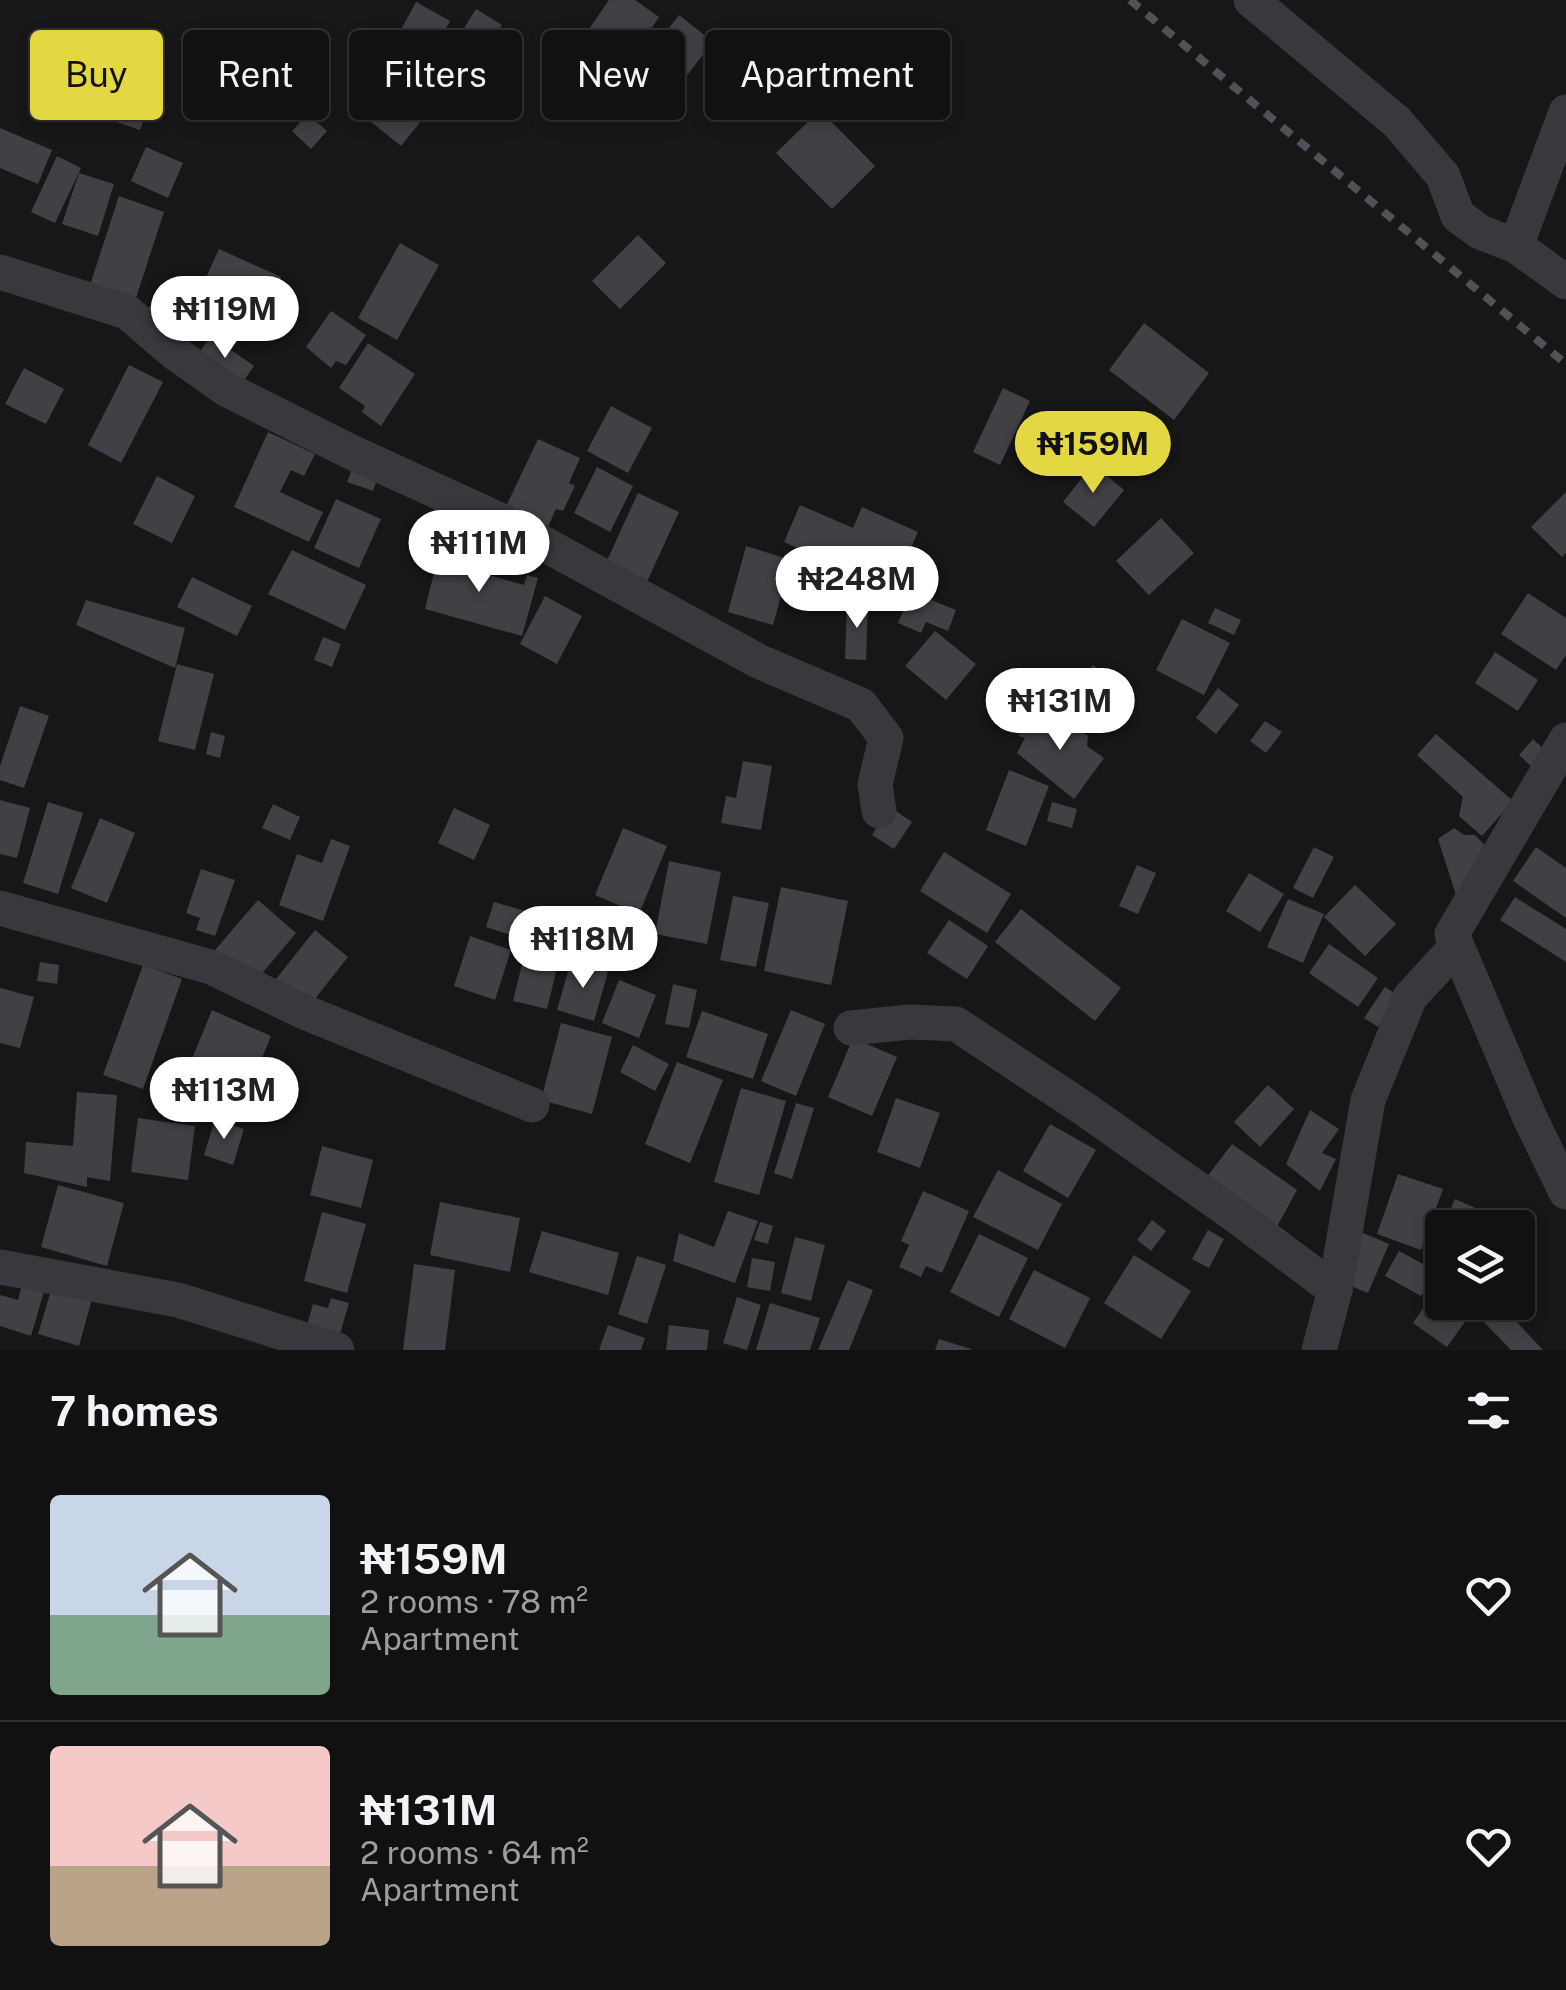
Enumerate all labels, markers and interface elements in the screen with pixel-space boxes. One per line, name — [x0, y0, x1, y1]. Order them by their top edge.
chip: Buy — [30, 30, 163, 120]
chip: Rent — [183, 30, 329, 120]
chip: Filters — [349, 30, 522, 120]
chip: New — [542, 30, 685, 120]
chip: Apartment — [705, 30, 950, 120]
pin: ₦119M — [155, 276, 295, 361]
text: ₦119M — [173, 290, 277, 327]
pin: ₦159M — [1023, 411, 1163, 496]
text: ₦159M — [1037, 425, 1149, 462]
pin: ₦111M — [409, 510, 549, 595]
text: ₦111M — [430, 524, 528, 561]
pin: ₦248M — [787, 546, 927, 631]
text: ₦248M — [798, 560, 916, 597]
pin: ₦131M — [990, 668, 1130, 753]
text: ₦131M — [1008, 682, 1112, 719]
pin: ₦118M — [513, 906, 653, 991]
text: ₦118M — [531, 920, 635, 957]
pin: ₦113M — [154, 1057, 294, 1142]
text: ₦113M — [172, 1071, 276, 1108]
map controls — [1425, 1210, 1535, 1320]
button: layers — [1425, 1210, 1535, 1320]
icon: filters — [1461, 1383, 1516, 1438]
text: 7 homes — [50, 1386, 219, 1435]
text: ₦159M — [360, 1534, 507, 1583]
icon: home — [130, 1535, 250, 1655]
icon: heart — [1461, 1568, 1516, 1623]
text: 2 rooms · 78 m² — [360, 1583, 588, 1620]
text: Apartment — [360, 1620, 520, 1657]
text: ₦131M — [360, 1785, 497, 1834]
icon: home — [130, 1786, 250, 1906]
icon: heart — [1461, 1819, 1516, 1874]
text: 2 rooms · 64 m² — [360, 1834, 589, 1871]
text: Apartment — [360, 1871, 520, 1908]

